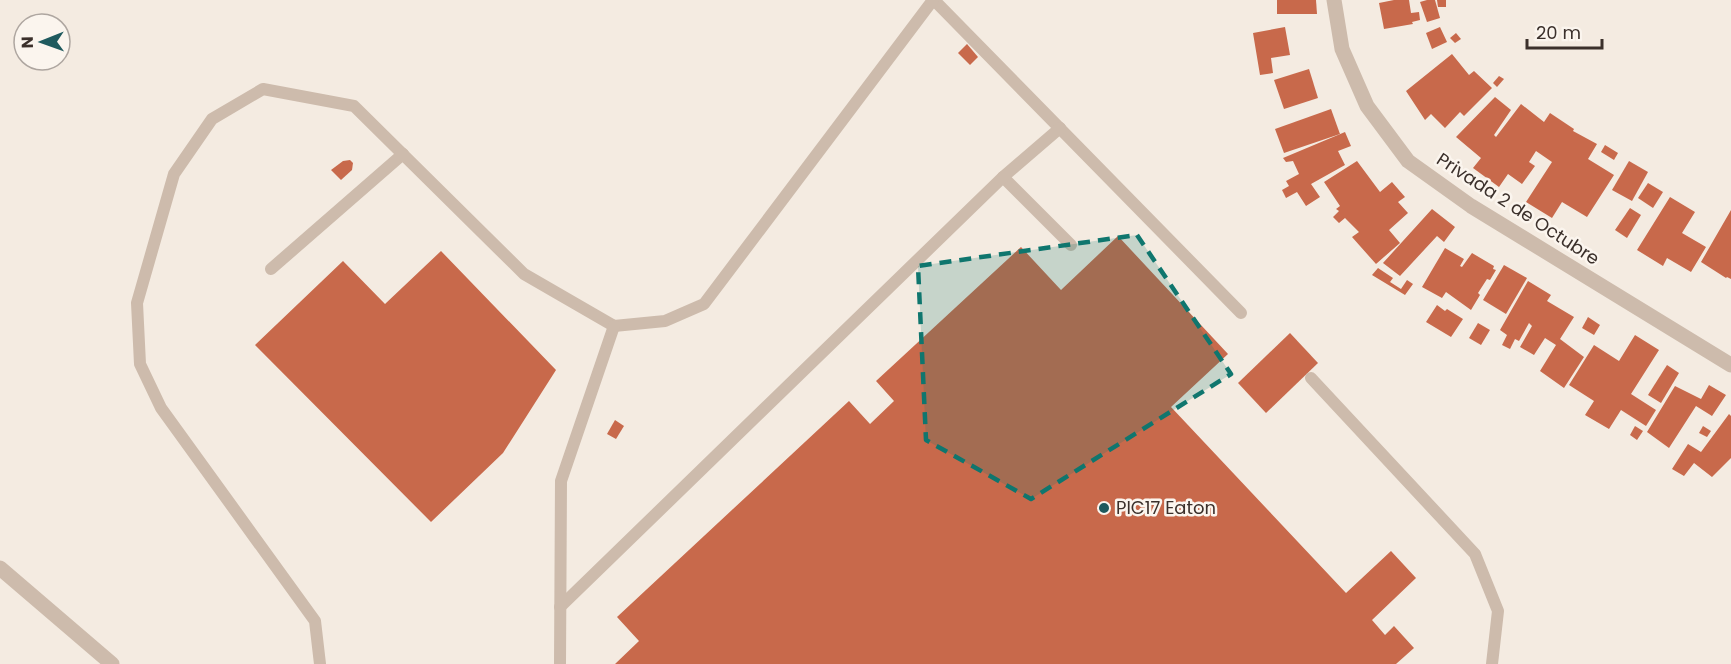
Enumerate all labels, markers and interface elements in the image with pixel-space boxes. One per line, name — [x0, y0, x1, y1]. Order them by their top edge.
north arrow — [12, 12, 72, 72]
scale bar — [1527, 12, 1602, 50]
text: 20 m — [1536, 20, 1581, 45]
text: N — [16, 36, 39, 48]
street label: Privada 2 de Octubre — [1432, 147, 1605, 271]
place label: PIC17 Eaton — [1116, 495, 1216, 520]
marker: PIC17 Eaton — [1097, 501, 1111, 515]

